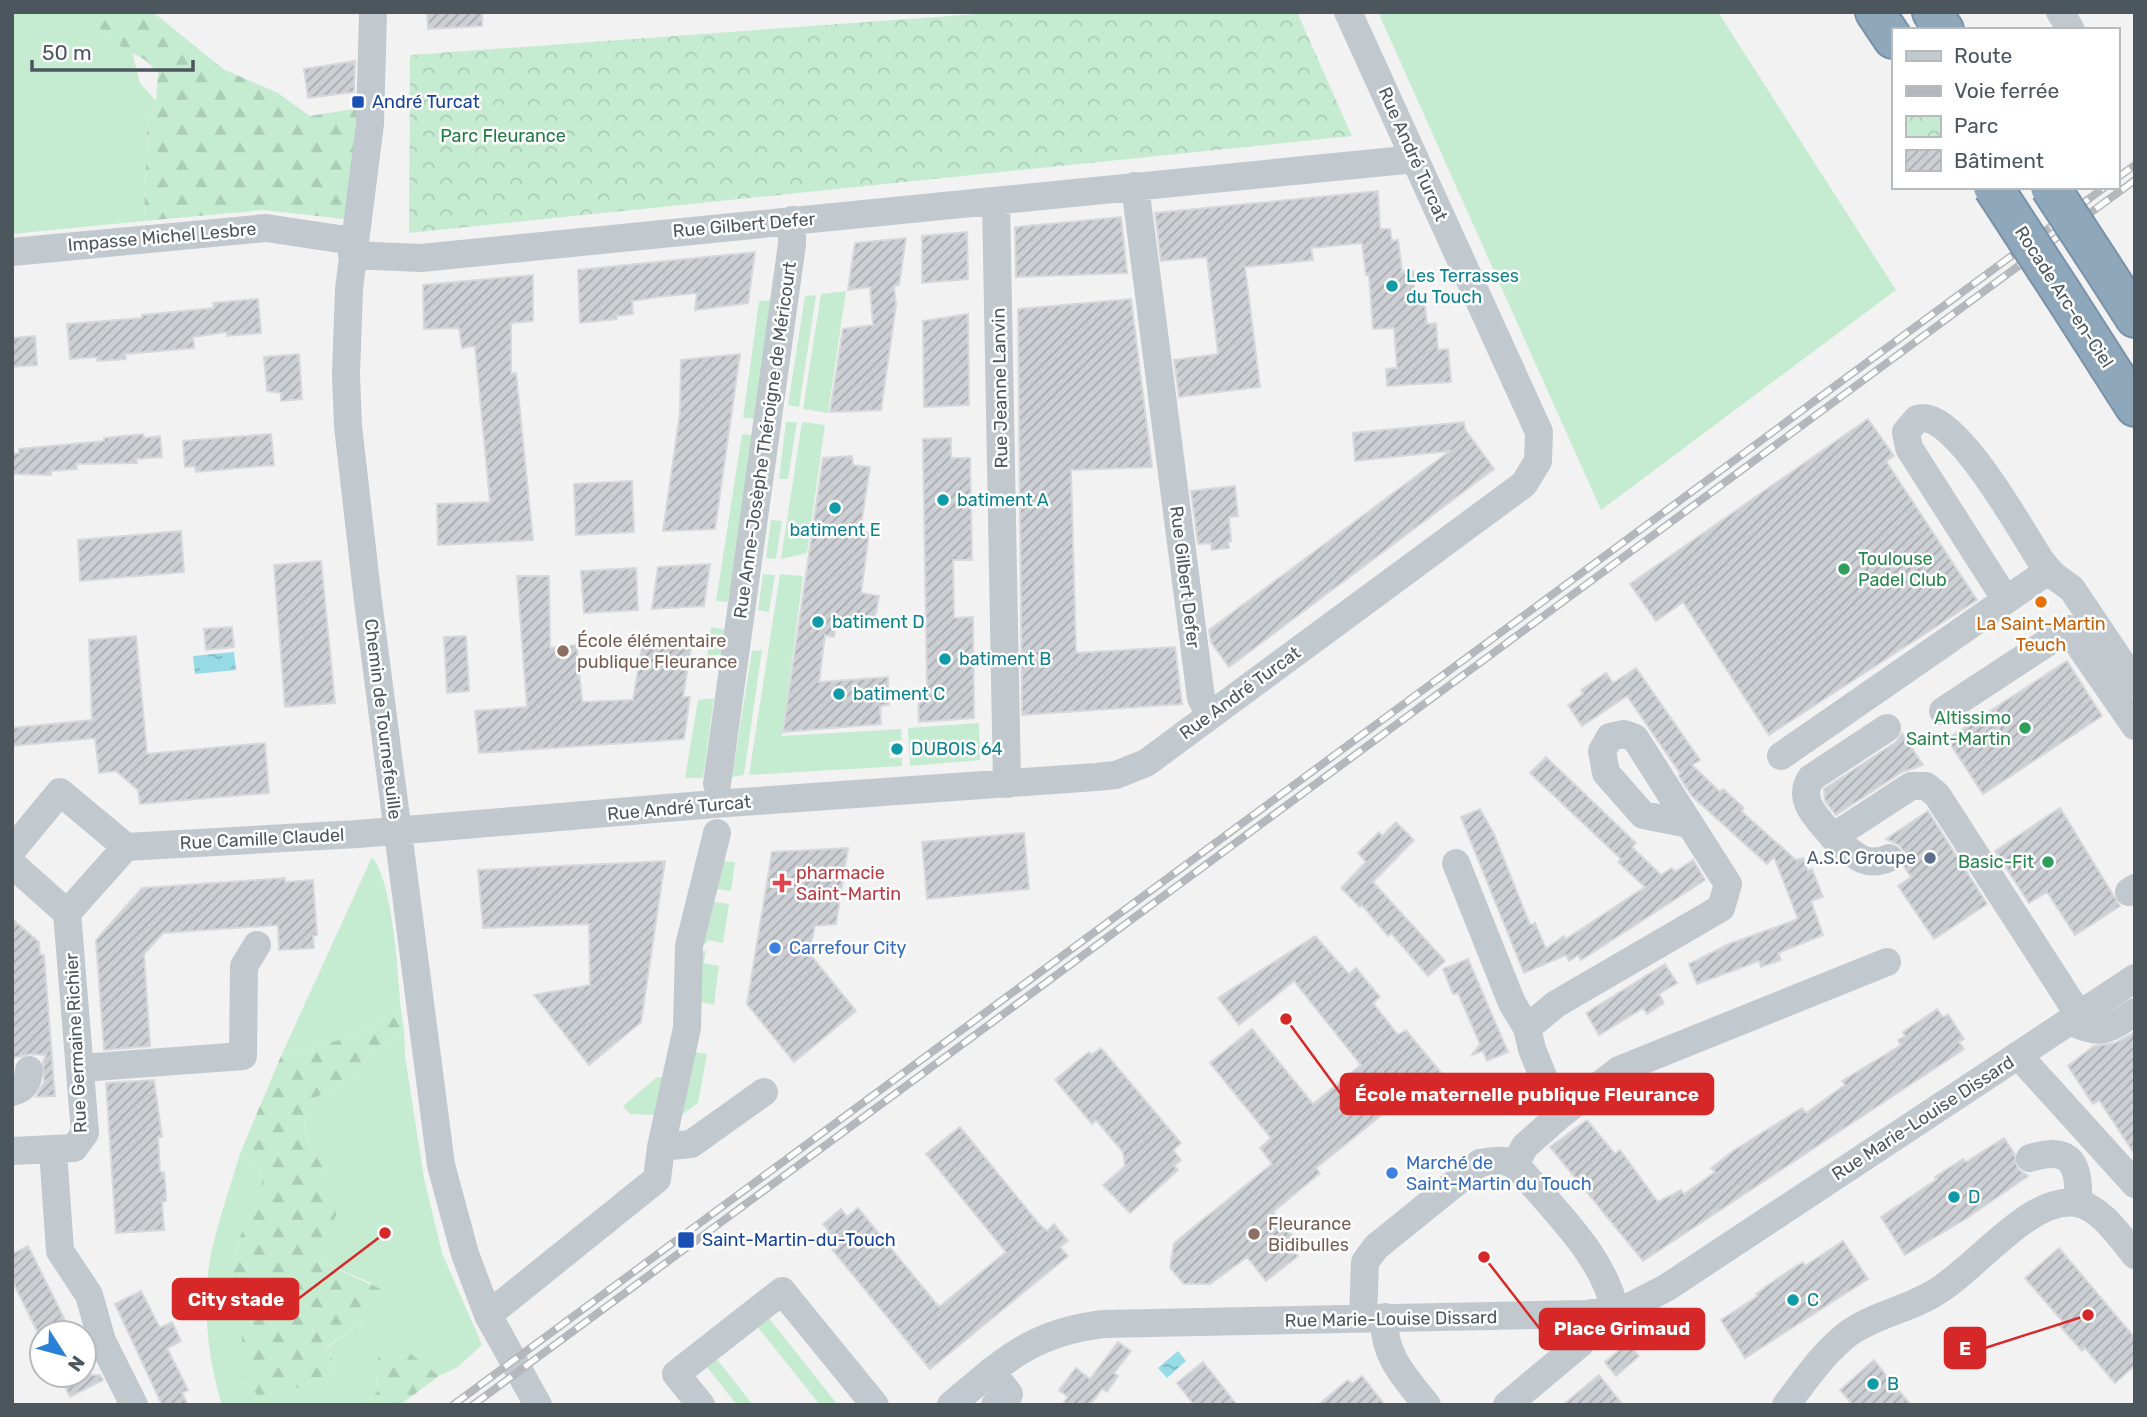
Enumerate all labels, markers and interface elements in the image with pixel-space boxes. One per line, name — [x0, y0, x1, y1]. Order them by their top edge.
scale bar — [32, 28, 192, 72]
legend — [1892, 28, 2119, 189]
text: 50 m — [42, 40, 92, 65]
text: Route — [1954, 43, 2012, 68]
text: Voie ferrée — [1954, 78, 2059, 103]
street label: Rue André Turcat — [1374, 84, 1452, 224]
place label: André Turcat — [372, 91, 480, 113]
marker: André Turcat — [350, 94, 366, 110]
text: Parc — [1954, 113, 1998, 138]
park label: Parc Fleurance — [440, 125, 566, 147]
text: Bâtiment — [1954, 148, 2044, 173]
street label: Rue Gilbert Defer — [672, 208, 816, 242]
street label: Impasse Michel Lesbre — [67, 218, 257, 256]
street label: Rocade Arc-en-Ciel — [2010, 222, 2118, 372]
street label: Rue Anne-Josèphe Théroigne de Méricourt — [729, 260, 801, 620]
place label: Les Terrasses du Touch — [1406, 265, 1519, 308]
marker: Les Terrasses du Touch — [1384, 278, 1400, 294]
street label: Rue Jeanne Lanvin — [988, 307, 1012, 469]
place label: batiment A — [957, 489, 1049, 511]
marker: batiment A — [935, 492, 951, 508]
marker: batiment E — [827, 500, 843, 516]
street label: Rue Gilbert Defer — [1165, 505, 1205, 650]
place label: batiment E — [789, 519, 881, 541]
place label: Toulouse Padel Club — [1858, 548, 1947, 591]
marker: Toulouse Padel Club — [1836, 561, 1852, 577]
marker: La Saint-Martin Teuch — [2033, 594, 2049, 610]
place label: batiment D — [832, 611, 925, 633]
place label: La Saint-Martin Teuch — [1976, 613, 2106, 656]
marker: batiment D — [810, 614, 826, 630]
street label: Chemin de Tournefeuille — [360, 617, 406, 821]
place label: École élémentaire publique Fleurance — [577, 630, 737, 673]
street label: Rue André Turcat — [1175, 642, 1305, 744]
marker: École élémentaire publique Fleurance — [555, 643, 571, 659]
place label: batiment B — [959, 648, 1051, 670]
marker: batiment B — [937, 651, 953, 667]
place label: batiment C — [853, 683, 945, 705]
marker: batiment C — [831, 686, 847, 702]
place label: Altissimo Saint-Martin — [1906, 707, 2011, 750]
marker: Altissimo Saint-Martin — [2017, 720, 2033, 736]
place label: DUBOIS 64 — [911, 738, 1003, 760]
marker: DUBOIS 64 — [889, 741, 905, 757]
street label: Rue André Turcat — [606, 791, 752, 825]
street label: Rue Camille Claudel — [179, 824, 345, 854]
place label: A.S.C Groupe — [1807, 847, 1916, 869]
marker: A.S.C Groupe — [1922, 850, 1938, 866]
place label: Basic-Fit — [1958, 851, 2034, 873]
marker: Basic-Fit — [2040, 854, 2056, 870]
place label: pharmacie Saint-Martin — [796, 862, 901, 905]
marker: pharmacie Saint-Martin — [774, 875, 790, 891]
place label: Carrefour City — [789, 937, 907, 959]
marker: Carrefour City — [767, 940, 783, 956]
street label: Rue Germaine Richier — [60, 952, 92, 1134]
street label: Rue Marie-Louise Dissard — [1828, 1051, 2018, 1185]
callout: École maternelle publique Fleurance — [1341, 1074, 1713, 1114]
text: École maternelle publique Fleurance — [1355, 1083, 1699, 1106]
place label: Marché de Saint-Martin du Touch — [1406, 1152, 1592, 1195]
marker: Marché de Saint-Martin du Touch — [1384, 1165, 1400, 1181]
place label: D — [1968, 1186, 1980, 1208]
marker: D — [1946, 1189, 1962, 1205]
place label: Fleurance Bidibulles — [1268, 1213, 1351, 1256]
marker: Fleurance Bidibulles — [1246, 1226, 1262, 1242]
place label: Saint-Martin-du-Touch — [702, 1229, 896, 1251]
marker: Saint-Martin-du-Touch — [676, 1230, 696, 1250]
callout: City stade — [173, 1279, 298, 1319]
text: City stade — [188, 1288, 284, 1311]
place label: C — [1807, 1289, 1819, 1311]
marker: C — [1785, 1292, 1801, 1308]
street label: Rue Marie-Louise Dissard — [1284, 1306, 1498, 1332]
callout: Place Grimaud — [1540, 1309, 1704, 1349]
text: Place Grimaud — [1554, 1317, 1690, 1340]
north arrow — [28, 1319, 98, 1389]
callout: E — [1945, 1328, 1985, 1368]
text: E — [1959, 1337, 1971, 1360]
text: N — [63, 1351, 90, 1376]
place label: B — [1887, 1373, 1899, 1395]
marker: B — [1865, 1376, 1881, 1392]

